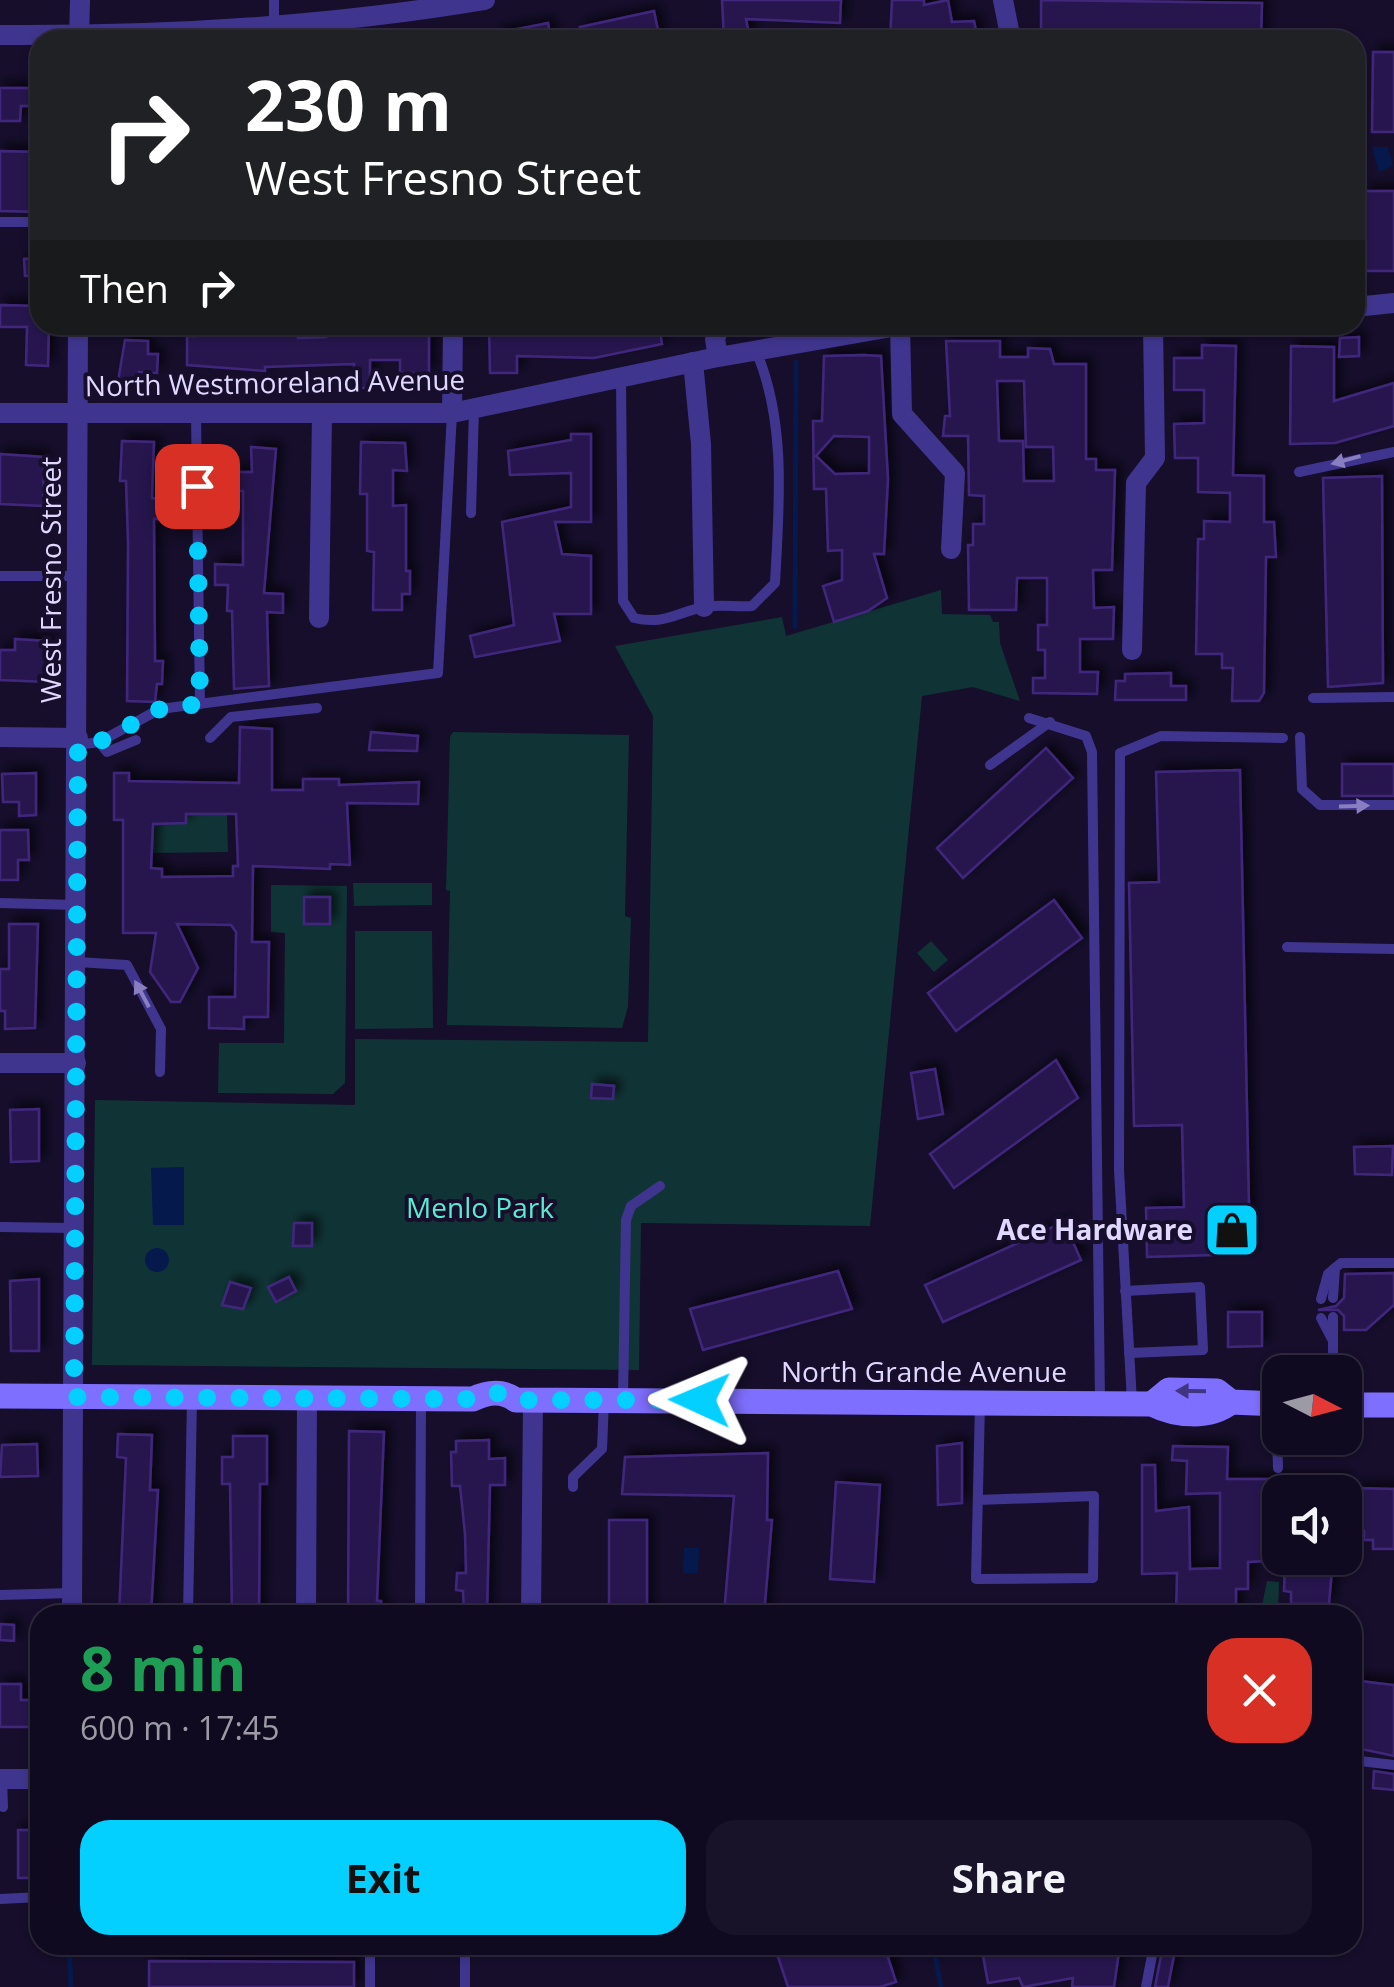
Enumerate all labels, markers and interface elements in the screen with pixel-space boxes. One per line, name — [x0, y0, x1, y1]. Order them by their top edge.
text: 230 m — [245, 56, 452, 152]
icon: right — [80, 70, 210, 200]
text: West Fresno Street — [245, 147, 641, 208]
icon: right — [189, 260, 244, 315]
text: Then — [80, 262, 169, 314]
street label: North Westmoreland Avenue — [85, 360, 465, 404]
pin — [155, 444, 240, 529]
one-way arrow — [1330, 452, 1361, 468]
street label: West Fresno Street — [31, 457, 69, 703]
icon: arrive — [170, 459, 225, 514]
one-way arrow — [1339, 798, 1371, 814]
one-way arrow — [133, 979, 150, 1008]
park label: Menlo Park — [406, 1188, 554, 1226]
shop icon: Ace Hardware — [1202, 1200, 1262, 1260]
place label: Ace Hardware — [997, 1210, 1193, 1248]
position arrow — [648, 1348, 752, 1452]
street label: North Grande Avenue — [781, 1352, 1067, 1390]
north arrow — [1262, 1355, 1362, 1455]
map controls — [1262, 1355, 1362, 1575]
one-way arrow — [1175, 1382, 1207, 1398]
button: sound — [1262, 1475, 1362, 1575]
text: 8 min — [80, 1627, 247, 1709]
button: close — [1207, 1638, 1312, 1743]
text: 600 m · 17:45 — [80, 1706, 279, 1749]
button: Exit — [80, 1820, 686, 1935]
button: Share — [706, 1820, 1312, 1935]

